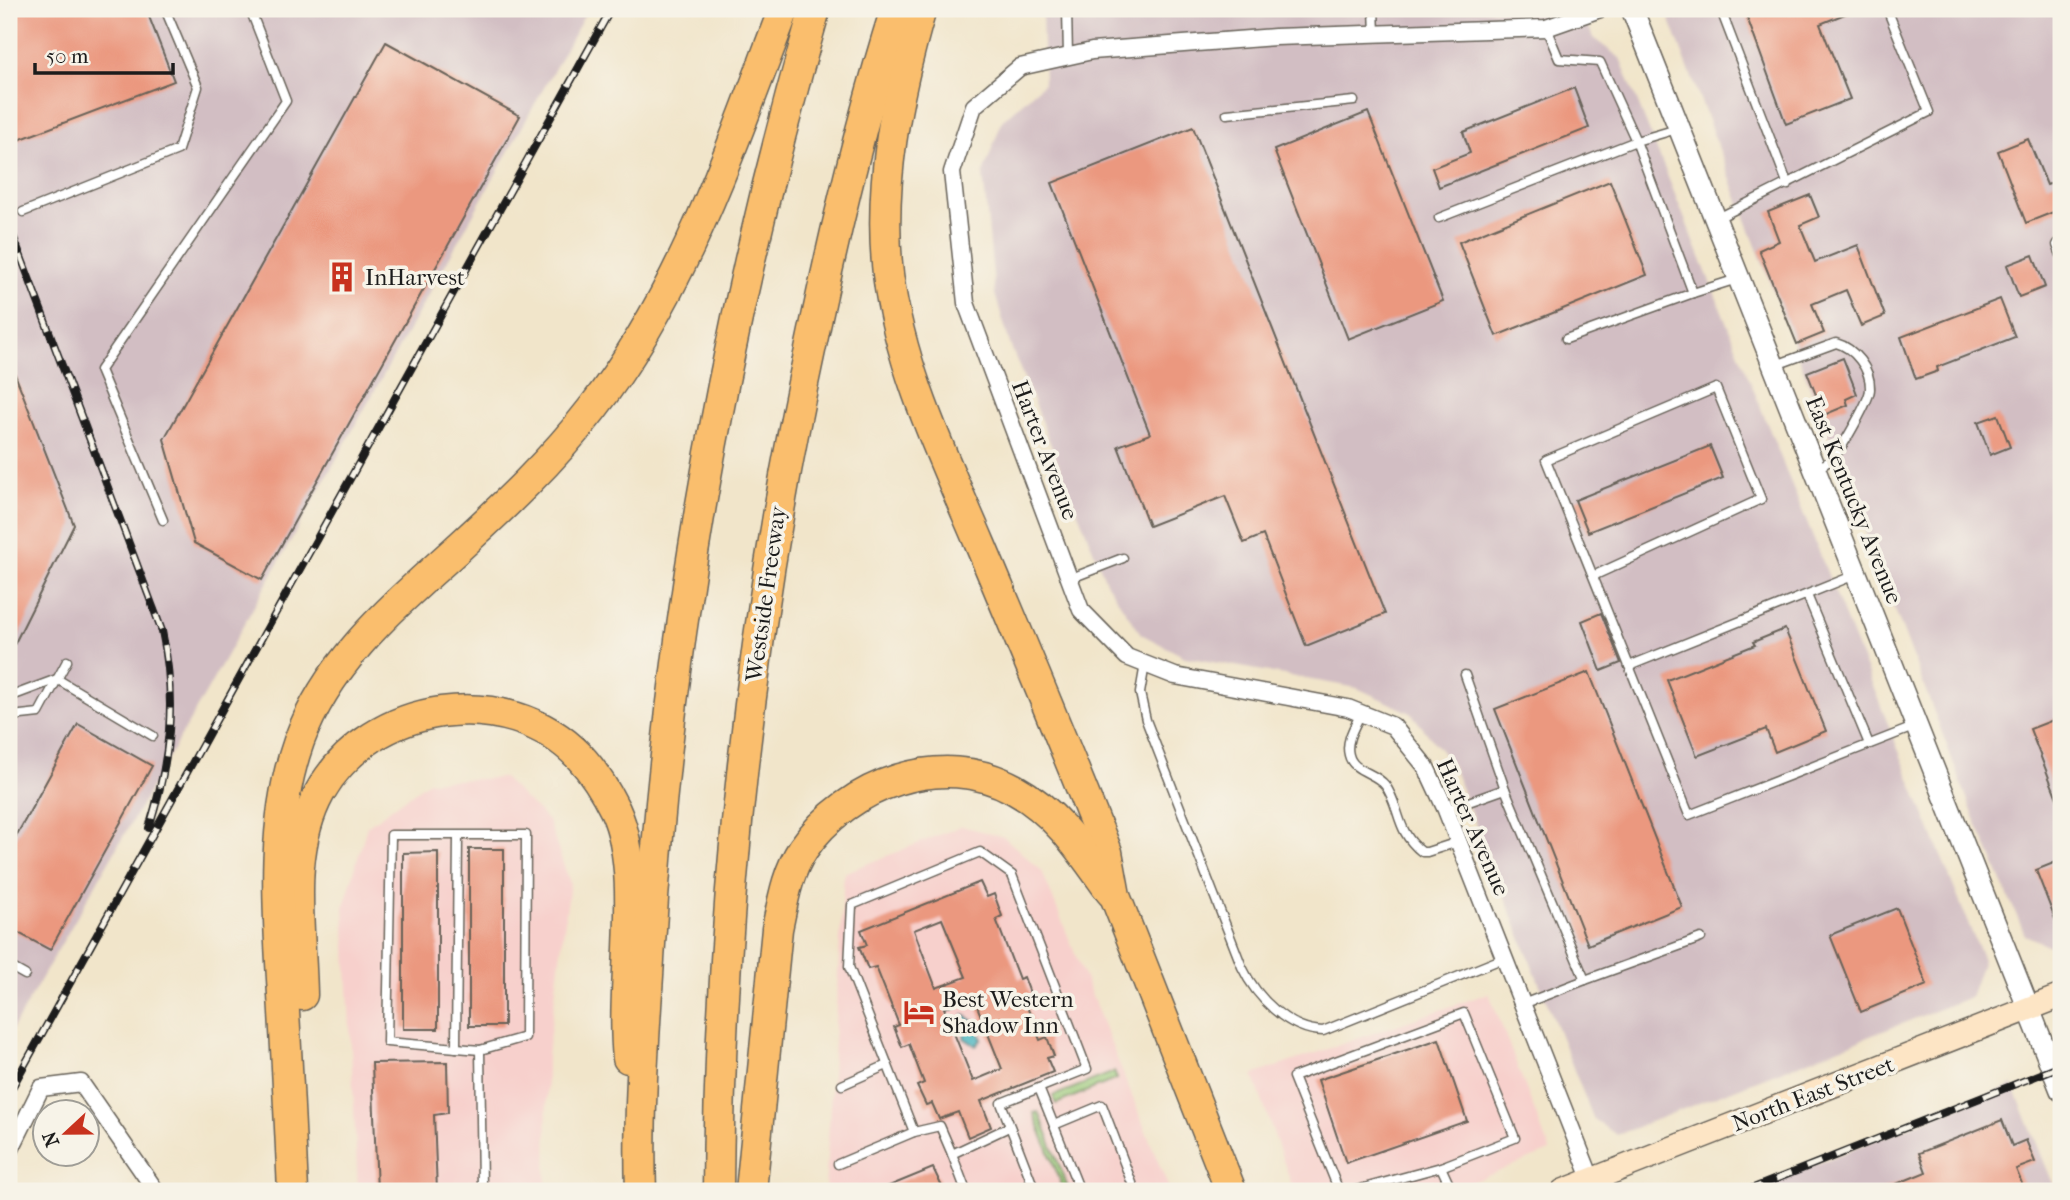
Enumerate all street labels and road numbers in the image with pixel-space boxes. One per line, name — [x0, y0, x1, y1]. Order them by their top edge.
street label: Harter Avenue — [1006, 376, 1084, 524]
street label: East Kentucky Avenue — [1800, 392, 1908, 608]
street label: Westside Freeway — [740, 504, 792, 685]
street label: Harter Avenue — [1431, 754, 1515, 900]
street label: North East Street — [1728, 1051, 1898, 1137]

